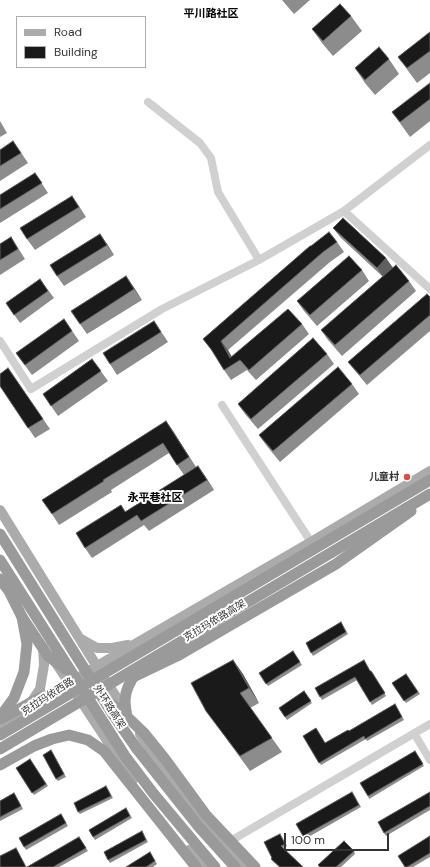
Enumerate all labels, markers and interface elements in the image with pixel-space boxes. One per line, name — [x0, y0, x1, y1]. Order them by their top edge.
district label: 平川路社区 — [184, 7, 238, 21]
legend — [16, 16, 146, 68]
text: Road — [54, 24, 82, 40]
text: Building — [54, 44, 98, 60]
place label: 儿童村 — [369, 471, 399, 483]
marker: 儿童村 — [402, 472, 412, 482]
district label: 永平巷社区 — [128, 491, 182, 505]
street label: 克拉玛依路高架 — [182, 598, 248, 644]
street label: 克拉玛依西路 — [20, 676, 76, 718]
street label: 外环路高架 — [90, 683, 128, 731]
scale bar — [286, 825, 391, 851]
text: 100 m — [291, 832, 325, 848]

